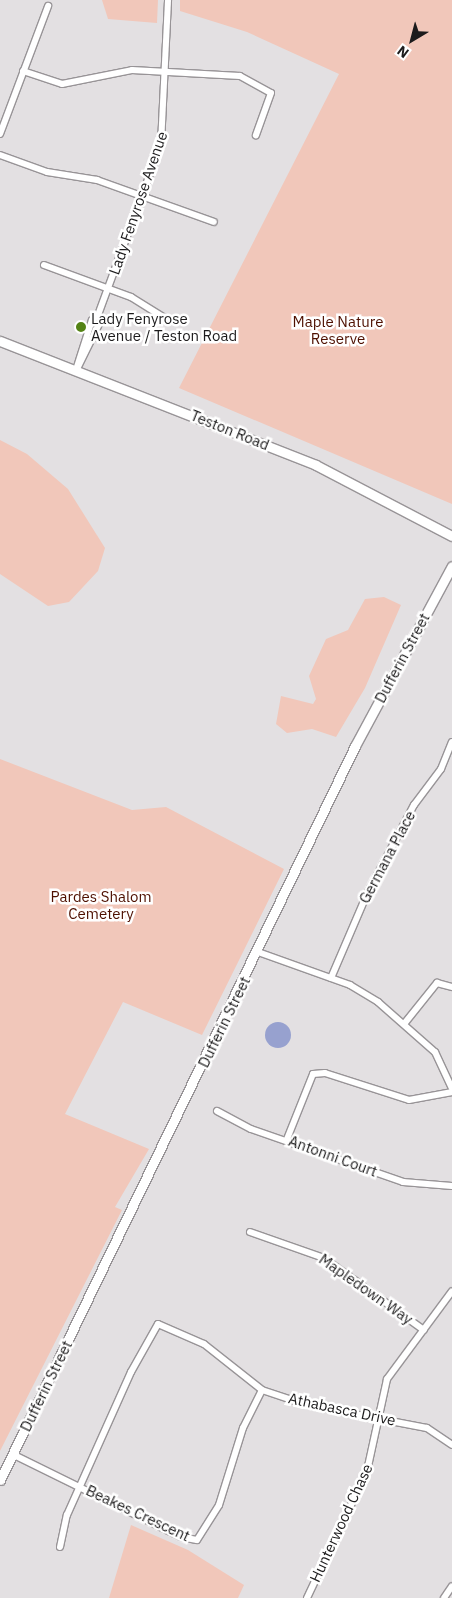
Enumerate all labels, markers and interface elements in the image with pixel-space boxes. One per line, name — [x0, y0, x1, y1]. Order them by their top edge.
north arrow — [387, 15, 437, 65]
text: N — [394, 42, 412, 62]
street label: Lady Fenyrose Avenue — [105, 129, 171, 277]
place label: Lady Fenyrose Avenue / Teston Road — [91, 309, 237, 344]
park label: Maple Nature Reserve — [293, 312, 383, 347]
marker: Lady Fenyrose Avenue / Teston Road — [75, 321, 87, 333]
street label: Teston Road — [188, 406, 272, 454]
street label: Dufferin Street — [371, 610, 433, 706]
street label: Germana Place — [355, 808, 419, 906]
park label: Pardes Shalom Cemetery — [51, 887, 151, 922]
street label: Dufferin Street — [194, 974, 254, 1070]
street label: Antonni Court — [286, 1132, 380, 1180]
street label: Mapledown Way — [316, 1250, 416, 1328]
street label: Dufferin Street — [16, 1338, 76, 1434]
street label: Athabasca Drive — [287, 1389, 397, 1429]
street label: Hunterwood Chase — [306, 1461, 376, 1585]
street label: Beakes Crescent — [83, 1481, 193, 1545]

